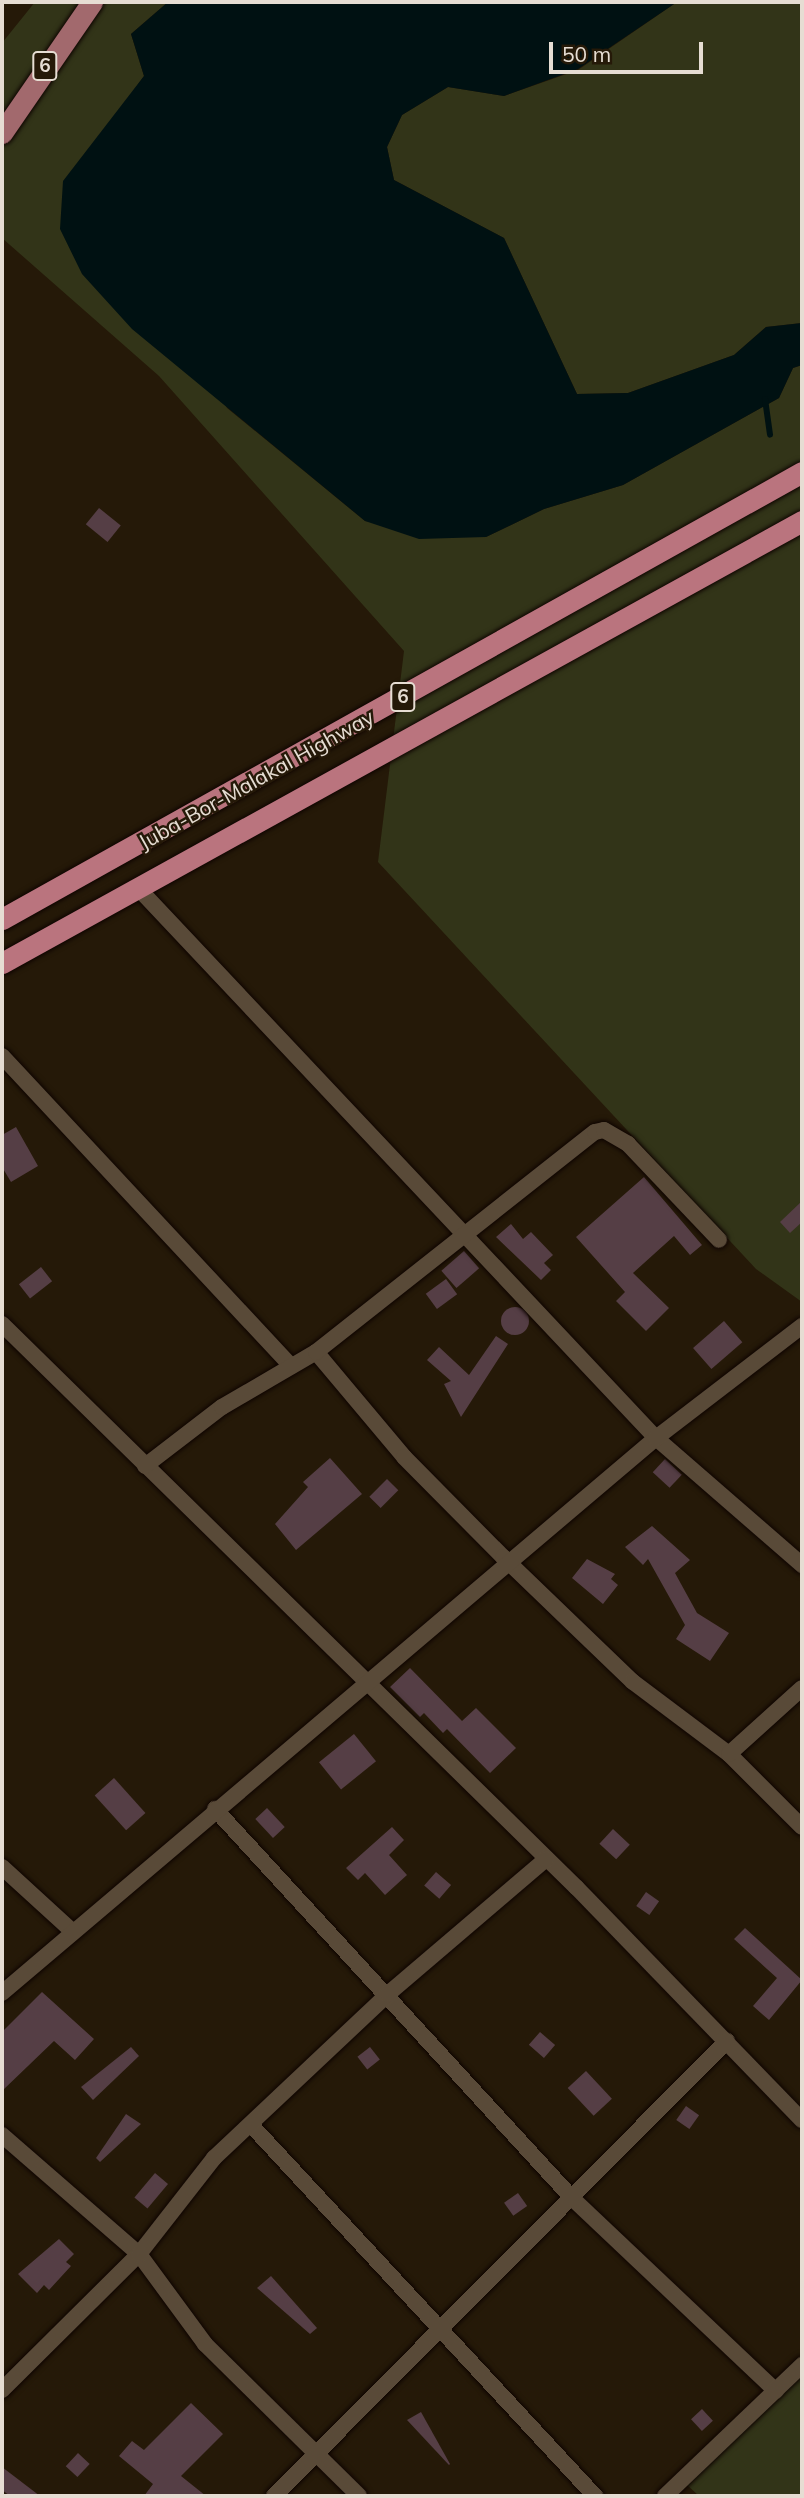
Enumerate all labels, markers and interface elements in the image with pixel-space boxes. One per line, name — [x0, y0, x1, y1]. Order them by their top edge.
scale bar — [552, 28, 706, 72]
text: 50 m — [562, 41, 611, 67]
road number: 6 — [31, 50, 59, 82]
road number: 6 — [389, 682, 417, 712]
street label: Juba-Bor-Malakal Highway — [134, 704, 378, 854]

